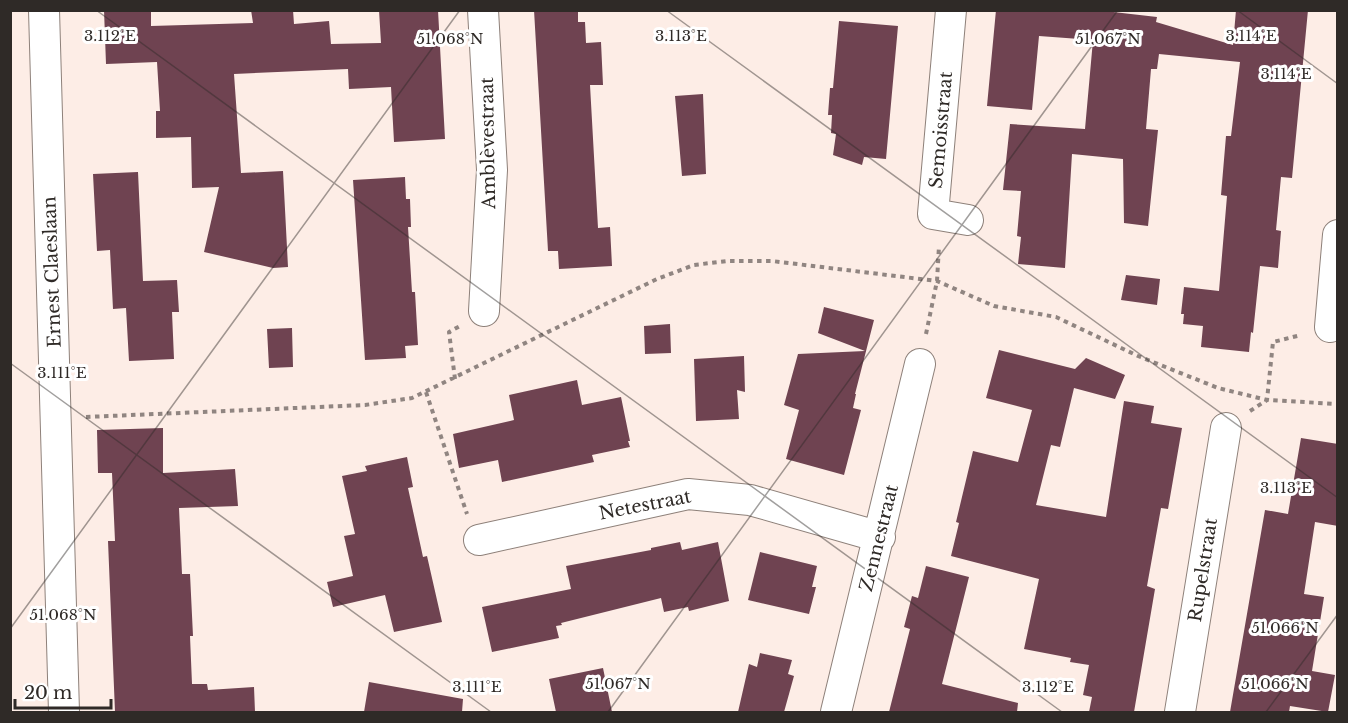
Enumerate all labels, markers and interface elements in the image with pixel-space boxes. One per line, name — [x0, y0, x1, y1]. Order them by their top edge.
text: 3.112°E — [84, 26, 136, 45]
text: 3.113°E — [655, 26, 707, 45]
text: 3.114°E — [1225, 26, 1277, 45]
text: 51.068°N — [416, 29, 484, 48]
text: 51.067°N — [1075, 29, 1141, 48]
text: 3.114°E — [1260, 64, 1312, 83]
street label: Semoisstraat — [925, 70, 957, 190]
street label: Amblèvestraat — [476, 77, 500, 210]
street label: Ernest Claeslaan — [38, 196, 66, 348]
text: 3.111°E — [37, 363, 87, 382]
text: 3.113°E — [1260, 478, 1312, 497]
street label: Zennestraat — [855, 482, 903, 594]
street label: Netestraat — [597, 485, 693, 525]
street label: Rupelstraat — [1184, 516, 1222, 624]
text: 51.068°N — [29, 605, 97, 624]
text: 51.066°N — [1251, 618, 1319, 637]
scale bar — [15, 672, 111, 710]
text: 51.067°N — [585, 674, 651, 693]
text: 51.066°N — [1241, 674, 1309, 693]
text: 3.111°E — [452, 677, 502, 696]
text: 3.112°E — [1022, 677, 1074, 696]
text: 20 m — [24, 682, 72, 704]

